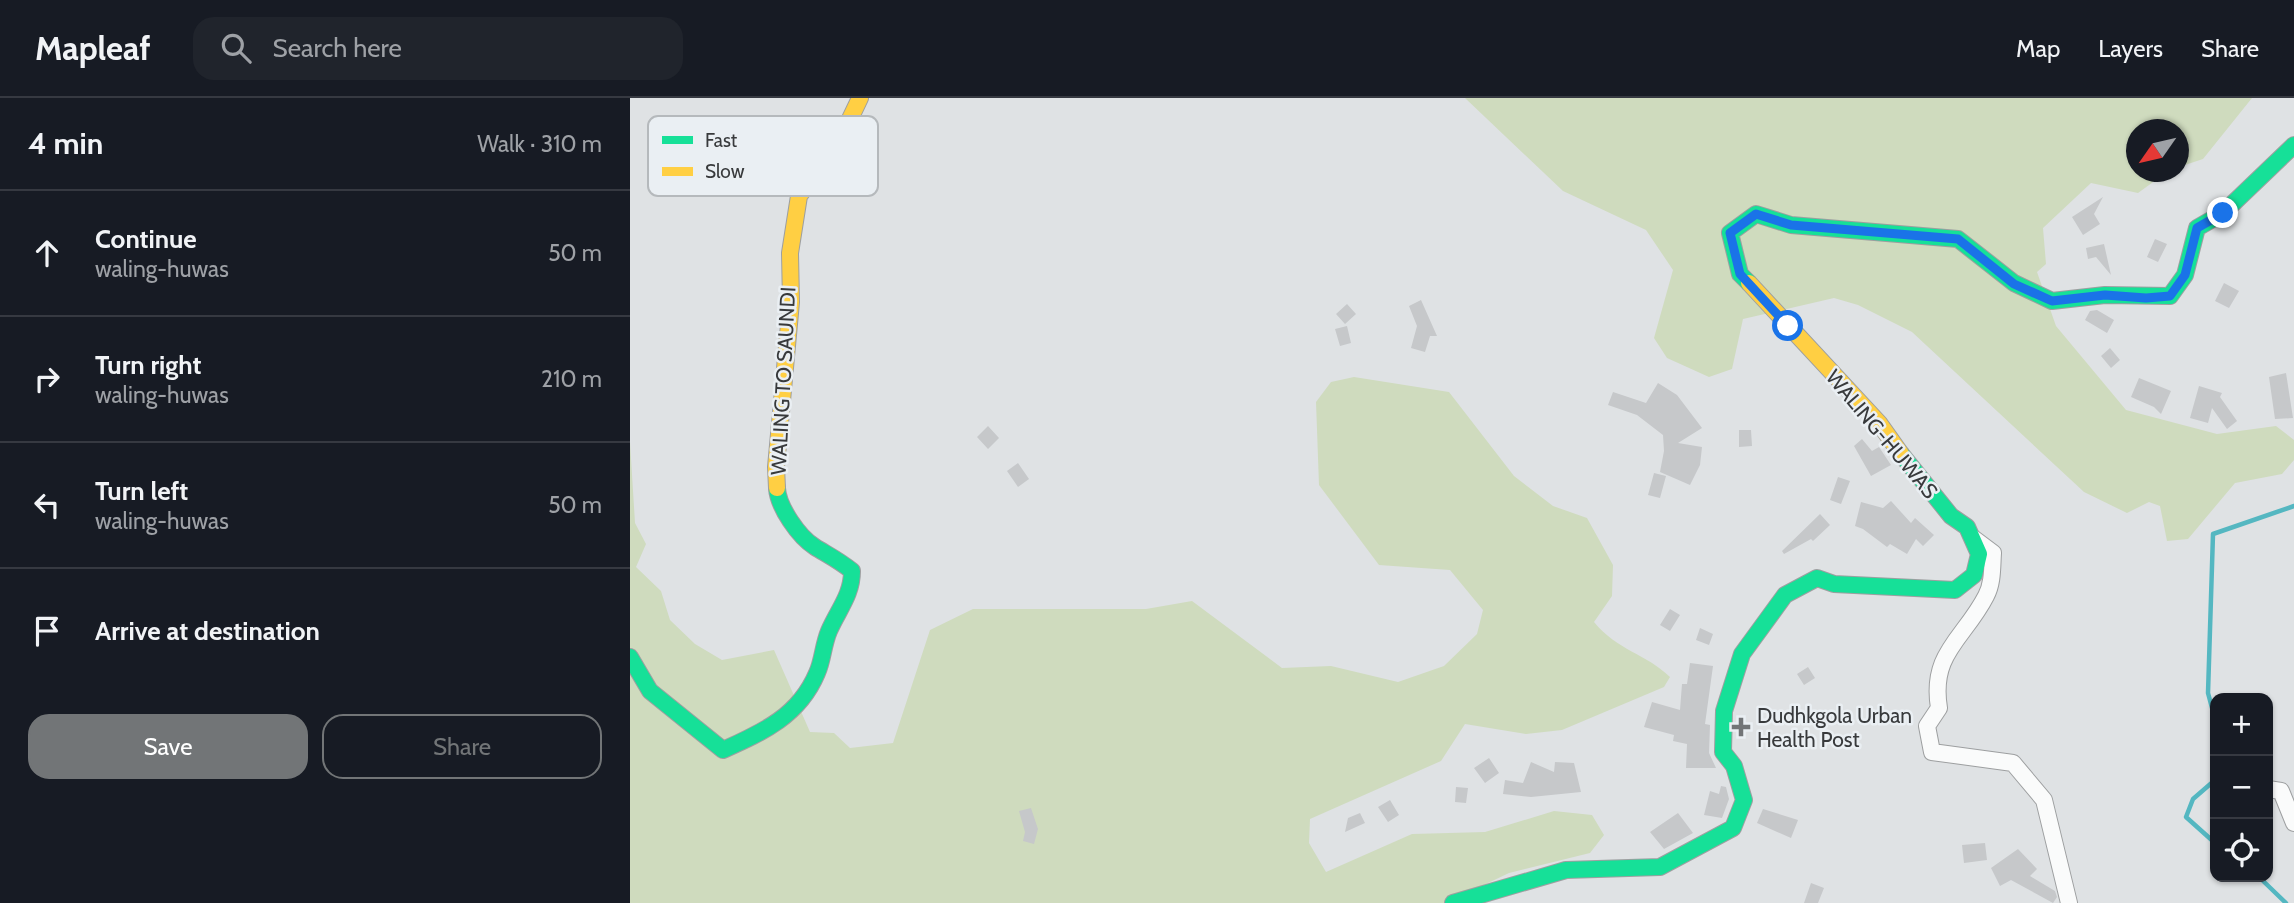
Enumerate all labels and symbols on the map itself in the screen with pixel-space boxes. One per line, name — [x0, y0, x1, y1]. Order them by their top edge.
legend — [648, 116, 878, 196]
north arrow — [2126, 119, 2189, 182]
text: Fast — [705, 129, 738, 152]
text: Slow — [705, 160, 745, 183]
route end — [2207, 197, 2238, 228]
street label: WALING TO SAUNDI — [766, 286, 800, 476]
route start — [1772, 310, 1803, 341]
street label: WALING-HUWAS — [1821, 365, 1943, 503]
place label: Dudhkgola Urban Health Post — [1757, 703, 1912, 752]
marker: Dudhkgola Urban Health Post — [1731, 717, 1751, 737]

